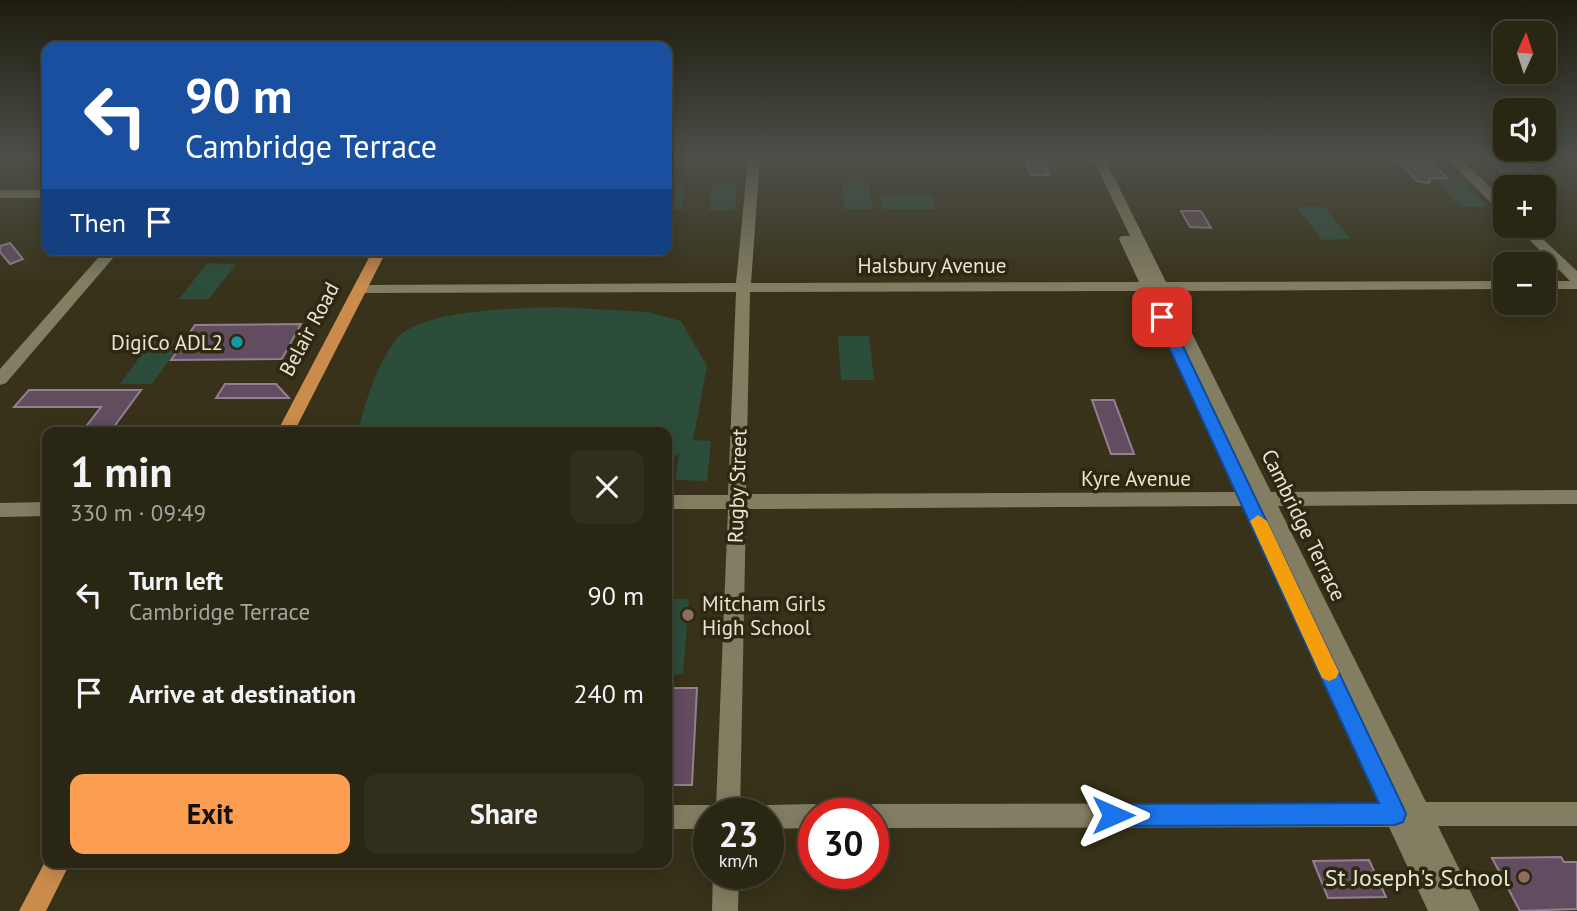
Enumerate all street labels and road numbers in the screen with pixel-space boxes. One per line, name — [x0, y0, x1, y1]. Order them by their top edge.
street label: Halsbury Avenue — [858, 252, 1006, 279]
street label: Belair Road — [273, 277, 345, 381]
street label: Rugby Street — [722, 428, 752, 544]
street label: Cambridge Terrace — [1256, 445, 1352, 605]
street label: Kyre Avenue — [1081, 465, 1191, 492]

